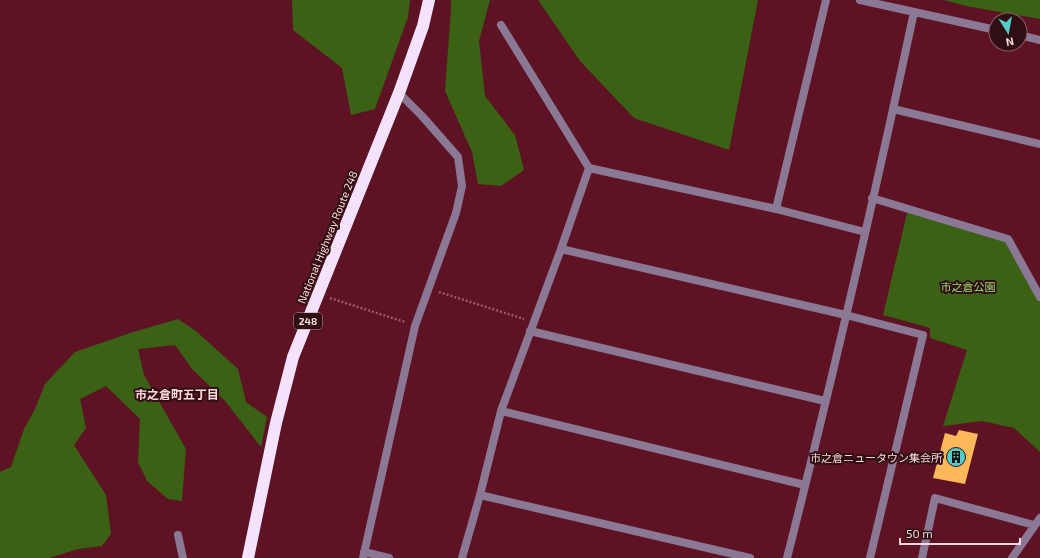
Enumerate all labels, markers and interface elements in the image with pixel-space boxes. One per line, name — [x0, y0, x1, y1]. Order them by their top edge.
north arrow — [988, 12, 1028, 52]
text: N — [1005, 35, 1015, 49]
street label: National Highway Route 248 — [294, 169, 360, 305]
park label: 市之倉公園 — [941, 280, 996, 293]
road number: 248 — [294, 313, 322, 329]
district label: 市之倉町五丁目 — [135, 387, 219, 401]
building icon: 市之倉ニュータウン集会所 — [945, 446, 967, 468]
place label: 市之倉ニュータウン集会所 — [810, 451, 943, 464]
scale bar — [900, 520, 1020, 546]
text: 50 m — [906, 526, 933, 540]

